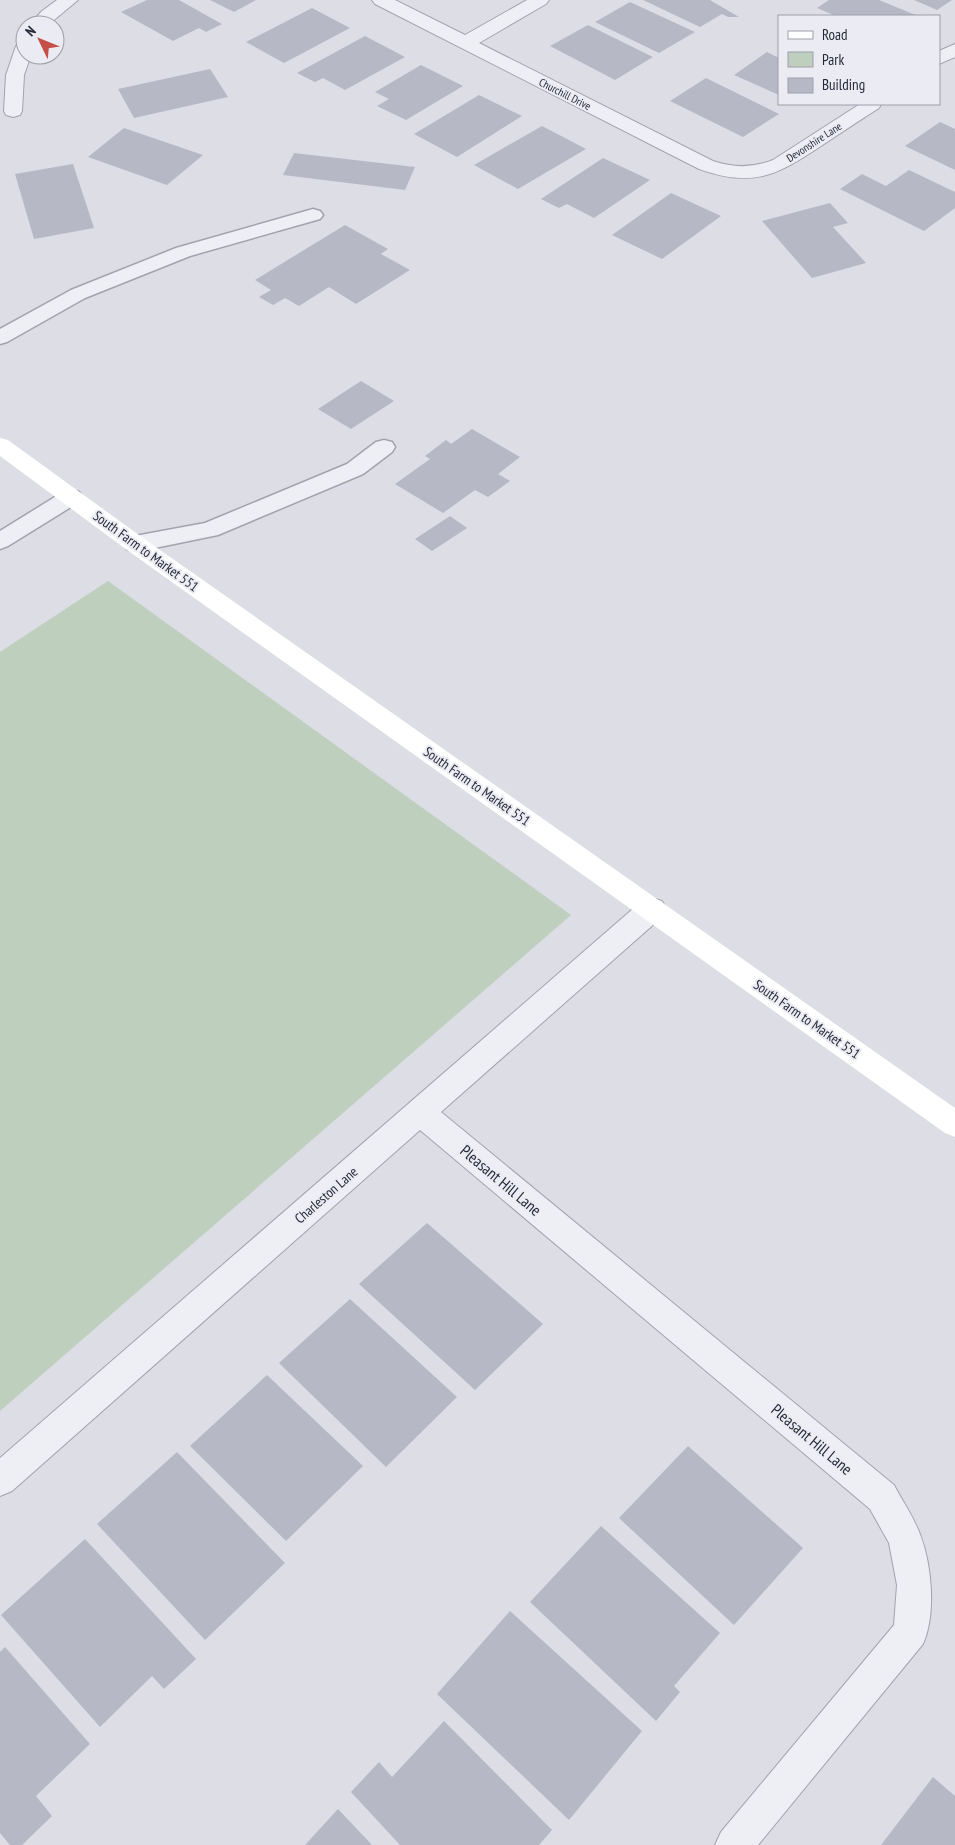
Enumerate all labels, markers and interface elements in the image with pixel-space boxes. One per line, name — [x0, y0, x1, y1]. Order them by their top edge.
north arrow — [15, 15, 65, 65]
legend — [778, 15, 940, 105]
text: N — [21, 22, 40, 40]
text: Road — [822, 25, 848, 44]
text: Park — [822, 50, 844, 69]
street label: Churchill Drive — [537, 75, 594, 113]
text: Building — [822, 75, 865, 94]
street label: Devonshire Lane — [784, 119, 845, 165]
street label: South Farm to Market 551 — [90, 507, 202, 595]
street label: South Farm to Market 551 — [420, 742, 534, 830]
street label: South Farm to Market 551 — [750, 975, 864, 1063]
street label: Pleasant Hill Lane — [456, 1140, 546, 1220]
street label: Charleston Lane — [291, 1163, 361, 1227]
street label: Pleasant Hill Lane — [767, 1399, 857, 1479]

